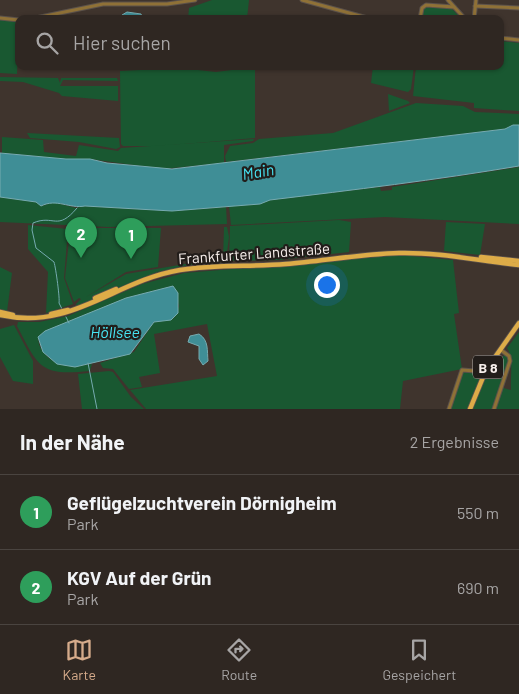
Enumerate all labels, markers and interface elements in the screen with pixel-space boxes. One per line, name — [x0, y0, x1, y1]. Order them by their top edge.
search box — [15, 15, 504, 70]
icon: search — [33, 29, 61, 57]
text: Hier suchen — [73, 31, 171, 54]
water label: Main — [241, 159, 275, 183]
pin: 2 — [65, 217, 97, 258]
pin: 1 — [115, 218, 147, 259]
street label: Frankfurter Landstraße — [177, 239, 331, 267]
your location — [314, 272, 340, 298]
water label: Höllsee — [90, 322, 140, 341]
road number: B 8 — [473, 356, 503, 378]
text: In der Nähe — [20, 429, 125, 454]
text: 2 Ergebnisse — [410, 432, 499, 451]
text: Geflügelzuchtverein Dörnigheim — [67, 491, 337, 514]
text: 1 — [33, 503, 39, 522]
text: 550 m — [457, 503, 499, 522]
text: Park — [67, 514, 98, 533]
text: KGV Auf der Grün — [67, 566, 211, 589]
text: 2 — [32, 578, 40, 597]
text: 690 m — [457, 578, 499, 597]
text: Park — [67, 589, 98, 608]
tab: Karte — [63, 636, 96, 683]
tab: Route — [221, 636, 257, 683]
tab: Gespeichert — [382, 636, 456, 683]

